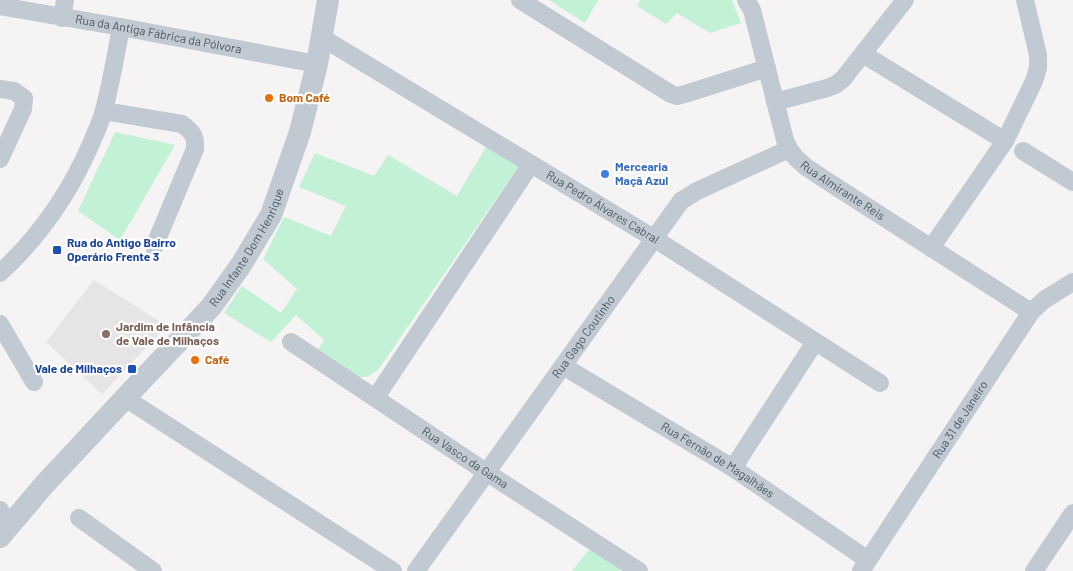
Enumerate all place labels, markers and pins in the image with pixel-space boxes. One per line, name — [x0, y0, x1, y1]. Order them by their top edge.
place label: Bom Café — [279, 90, 330, 104]
marker: Bom Café — [263, 92, 275, 104]
place label: Mercearia Maçã Azul — [615, 159, 668, 187]
marker: Mercearia Maçã Azul — [599, 168, 611, 180]
place label: Rua do Antigo Bairro Operário Frente 3 — [67, 235, 176, 263]
marker: Rua do Antigo Bairro Operário Frente 3 — [51, 244, 63, 256]
place label: Jardim de Infância de Vale de Milhaços — [116, 319, 219, 347]
marker: Jardim de Infância de Vale de Milhaços — [100, 328, 112, 340]
place label: Café — [205, 352, 230, 366]
marker: Café — [189, 354, 201, 366]
place label: Vale de Milhaços — [35, 361, 122, 375]
marker: Vale de Milhaços — [126, 363, 138, 375]

